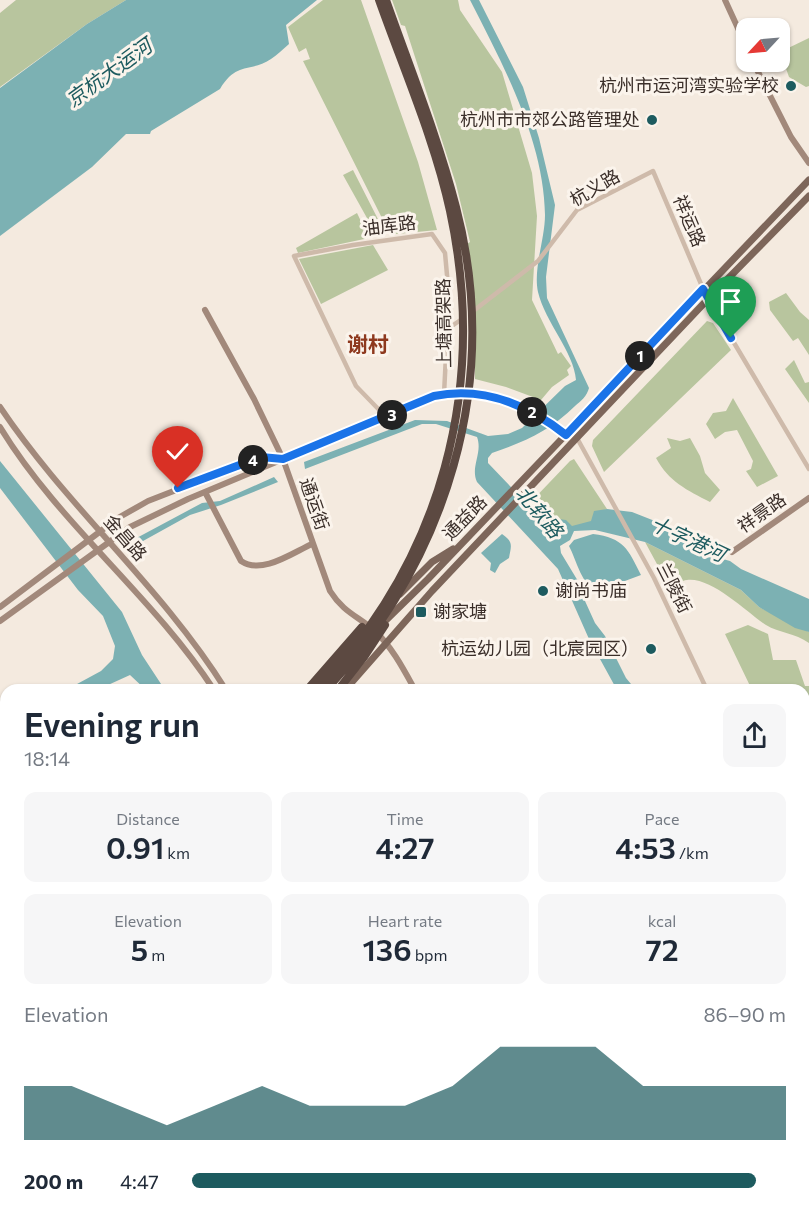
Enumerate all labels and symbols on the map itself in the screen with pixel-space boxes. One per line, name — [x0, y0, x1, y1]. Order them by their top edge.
north arrow — [736, 18, 790, 72]
water label: 京杭大运河 — [61, 31, 159, 111]
place label: 杭州市运河湾实验学校 — [599, 74, 779, 96]
marker: 杭州市运河湾实验学校 — [784, 79, 798, 93]
place label: 杭州市市郊公路管理处 — [460, 108, 640, 130]
marker: 杭州市市郊公路管理处 — [645, 113, 659, 127]
street label: 杭义路 — [566, 164, 623, 210]
street label: 祥运路 — [669, 191, 711, 250]
street label: 油库路 — [361, 211, 417, 239]
pin — [705, 276, 756, 338]
street label: 上塘高架路 — [431, 278, 455, 368]
district label: 谢村 — [347, 331, 389, 356]
pin: 1 — [625, 341, 655, 371]
pin: 2 — [517, 397, 547, 427]
pin: 3 — [377, 400, 407, 430]
pin — [152, 426, 203, 488]
pin: 4 — [238, 445, 268, 475]
street label: 通运街 — [296, 475, 334, 533]
water label: 北软路 — [511, 481, 570, 544]
street label: 祥景路 — [733, 488, 790, 537]
street label: 通益路 — [438, 490, 491, 544]
street label: 金昌路 — [100, 510, 152, 565]
water label: 十字港河 — [647, 510, 733, 568]
street label: 兰陵街 — [653, 558, 697, 617]
place label: 谢尚书庙 — [555, 579, 627, 601]
marker: 谢尚书庙 — [536, 584, 550, 598]
place label: 谢家塘 — [433, 600, 487, 622]
marker: 谢家塘 — [414, 605, 428, 619]
place label: 杭运幼儿园（北宸园区） — [441, 637, 639, 659]
marker: 杭运幼儿园（北宸园区） — [644, 642, 658, 656]

